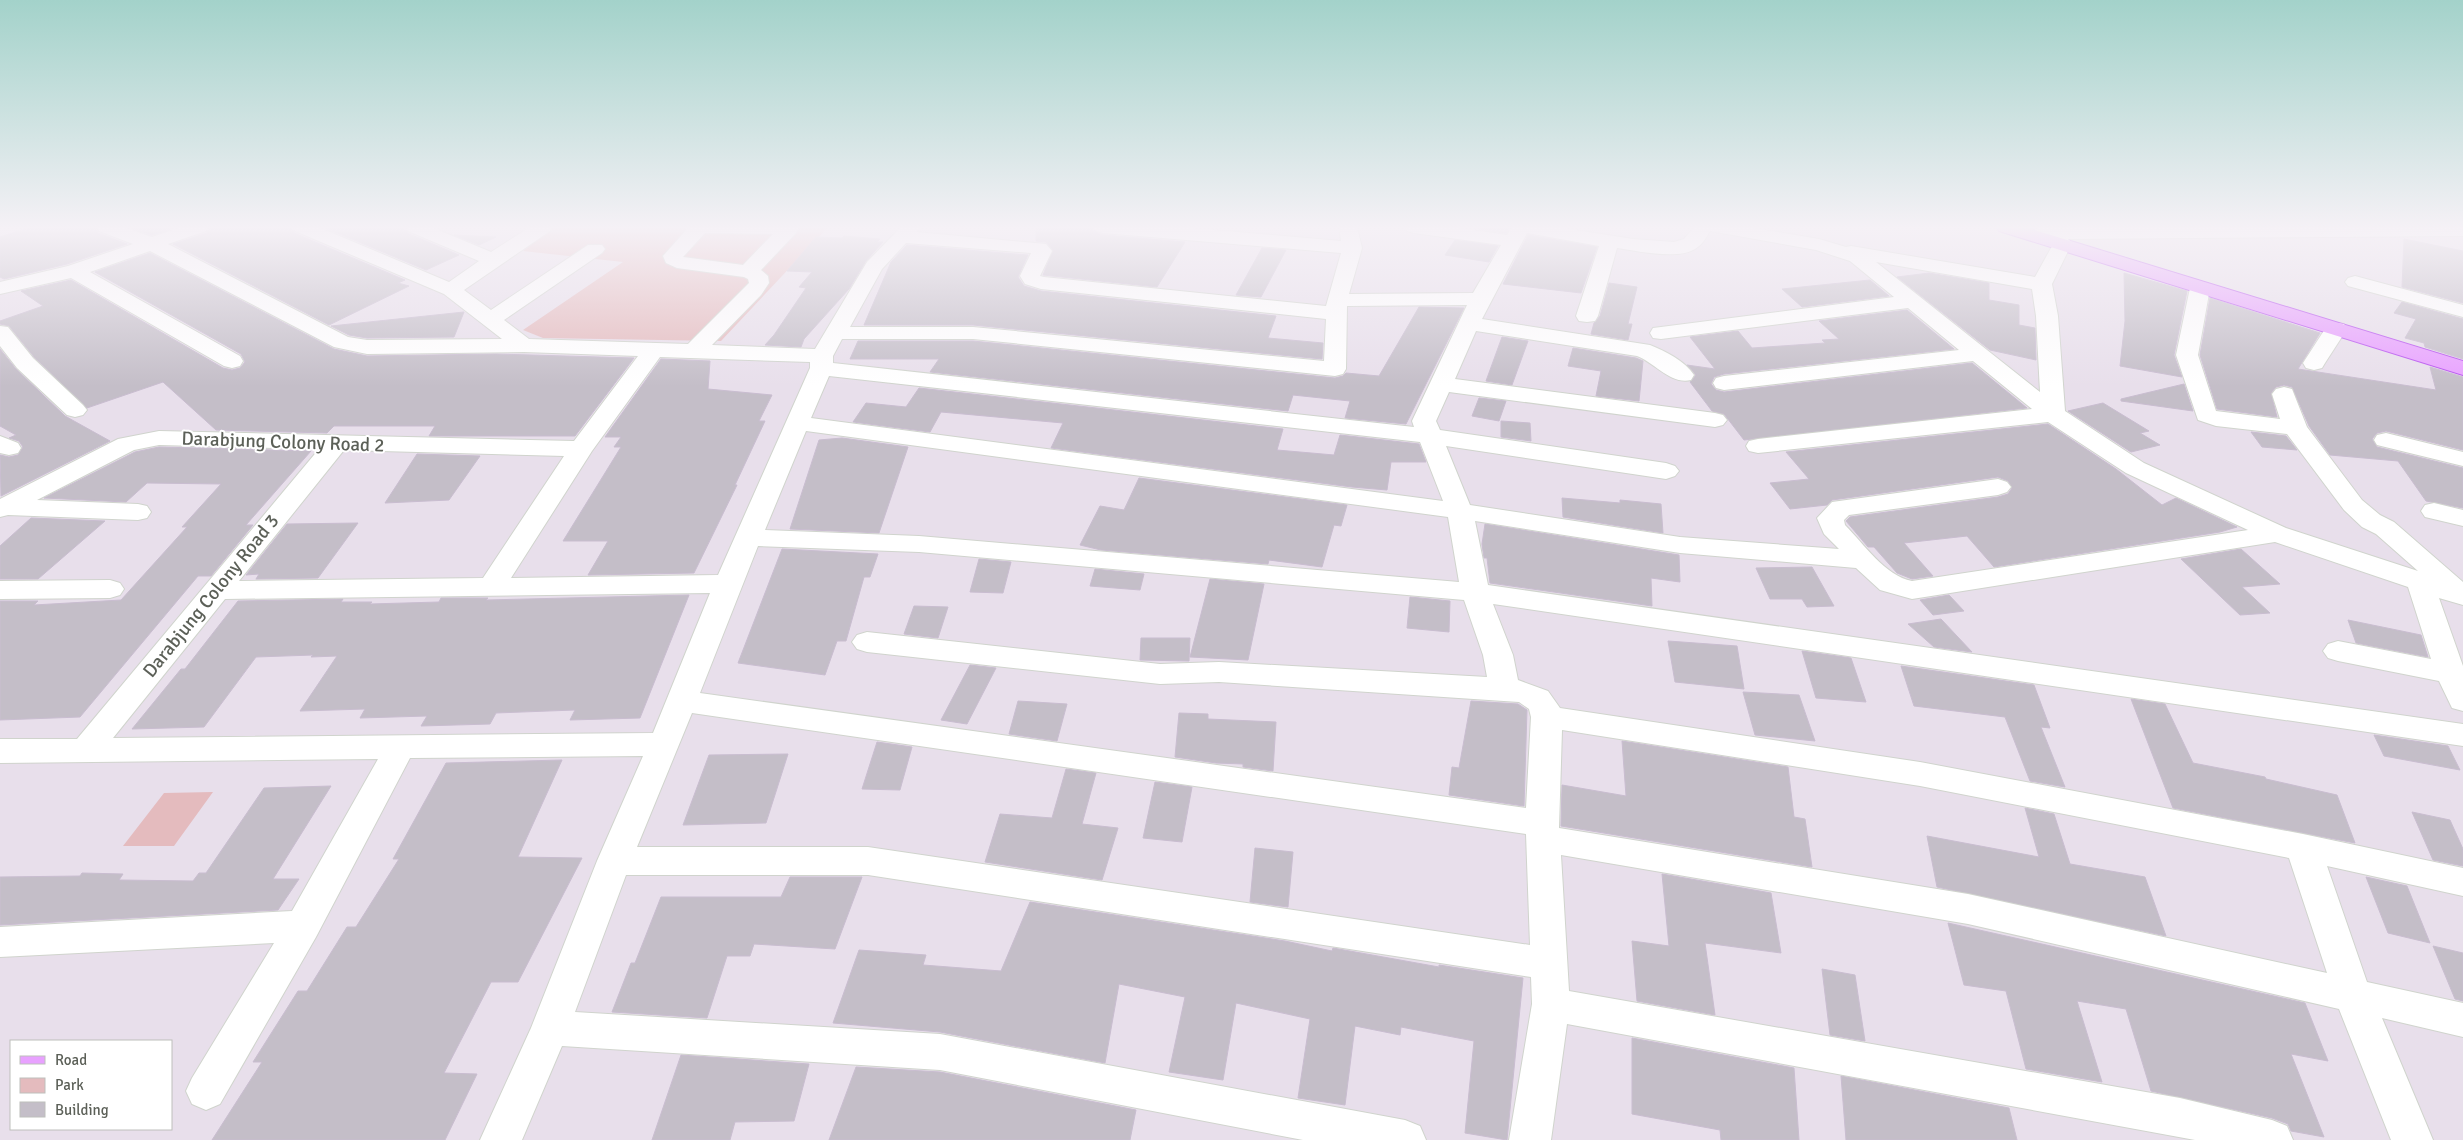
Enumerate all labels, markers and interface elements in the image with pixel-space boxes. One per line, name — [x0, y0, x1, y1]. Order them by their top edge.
street label: Darabjung Colony Road 2 — [181, 426, 385, 458]
street label: Darabjung Colony Road 3 — [138, 509, 284, 683]
legend — [10, 1040, 172, 1130]
text: Road — [55, 1051, 87, 1069]
text: Park — [55, 1076, 84, 1094]
text: Building — [55, 1101, 109, 1119]

